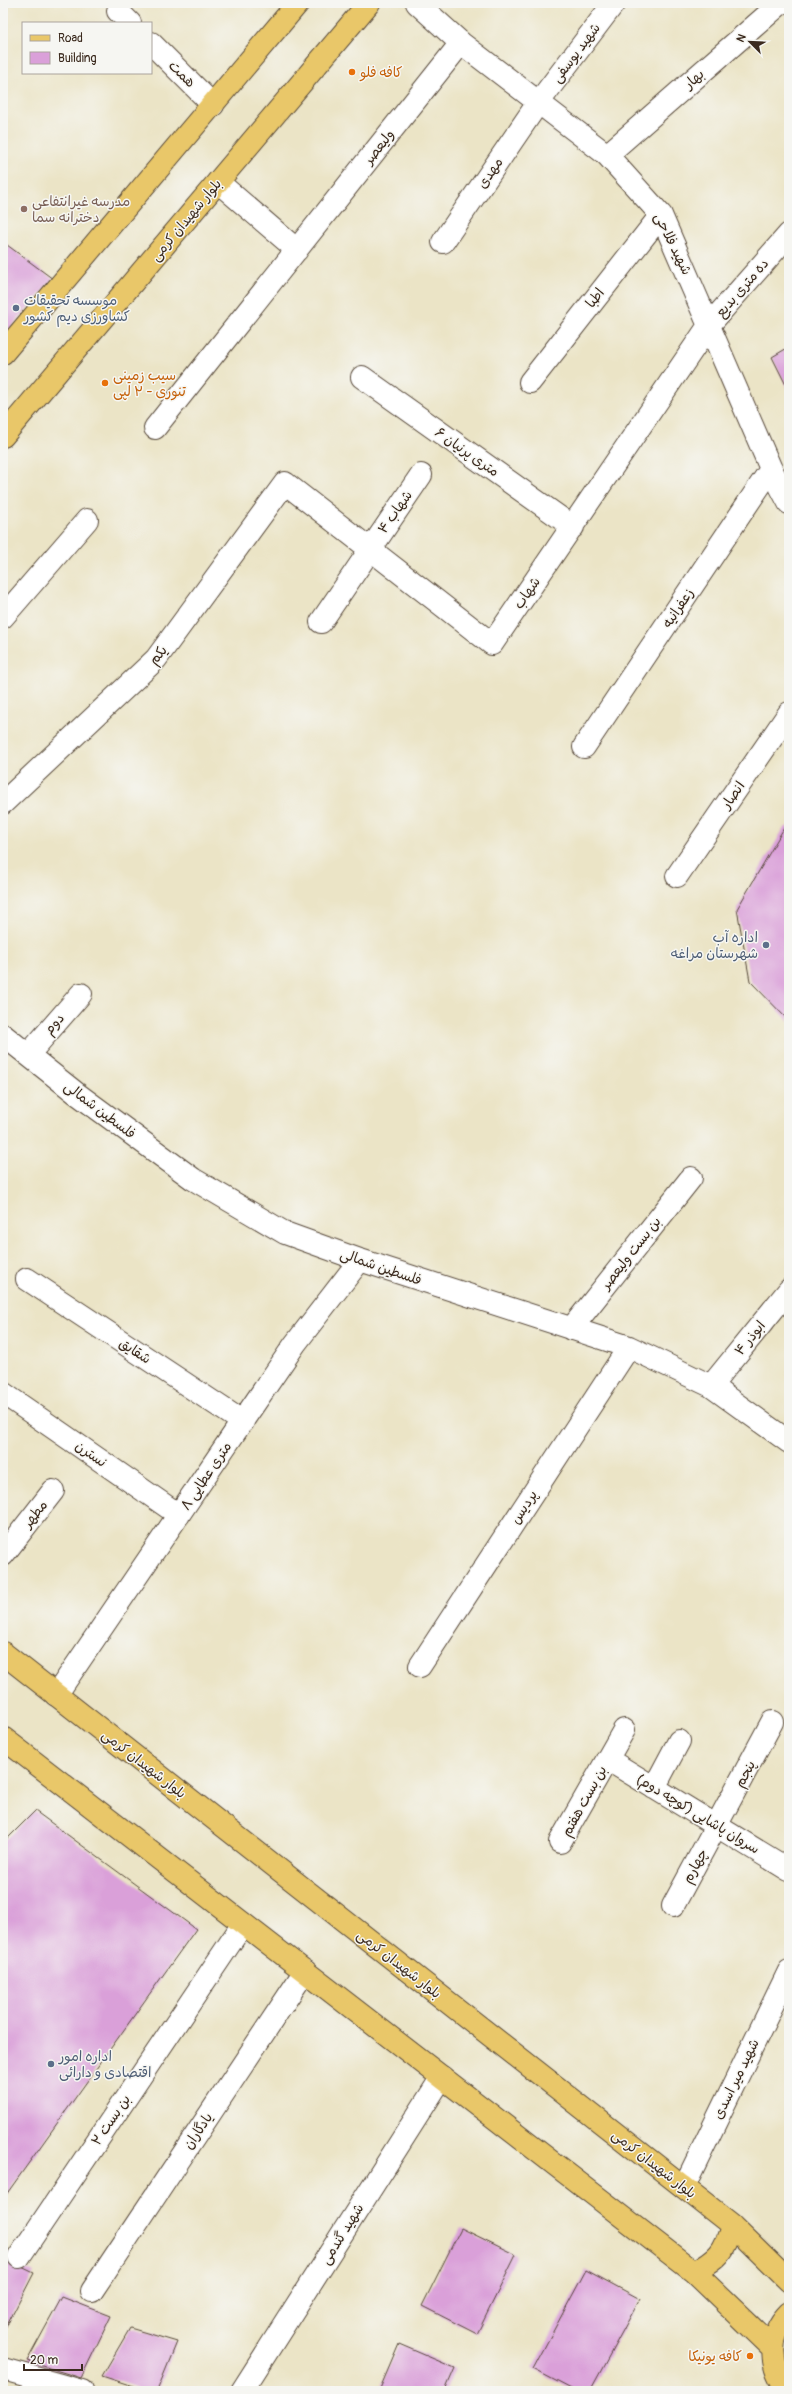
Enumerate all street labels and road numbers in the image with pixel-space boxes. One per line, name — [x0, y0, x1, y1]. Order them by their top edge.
street label: شهید یوسفی — [548, 20, 604, 86]
street label: همت — [165, 57, 199, 91]
street label: بهار — [680, 66, 708, 93]
street label: ولیعصر — [360, 126, 398, 169]
street label: مهدی — [473, 154, 507, 192]
street label: بلوار شهیدان کرمی — [147, 175, 225, 265]
street label: شهید فلاحی — [651, 210, 695, 278]
street label: ده متری بدیع — [712, 255, 774, 322]
street label: اطبا — [582, 285, 608, 311]
street label: ۶ متری پرنیان — [431, 424, 502, 481]
street label: شهاب ۴ — [374, 487, 416, 537]
street label: شهاب — [510, 574, 544, 612]
street label: زعفرانیه — [659, 585, 697, 631]
street label: یکم — [145, 642, 172, 669]
street label: انصار — [717, 778, 749, 813]
street label: دوم — [40, 1010, 69, 1039]
street label: فلسطین شمالی — [61, 1078, 139, 1142]
street label: بن بست ولیعصر — [597, 1213, 665, 1294]
street label: فلسطین شمالی — [338, 1245, 424, 1289]
street label: ابوذر ۴ — [731, 1317, 769, 1359]
street label: شقایق — [116, 1334, 154, 1368]
street label: نسترن — [72, 1437, 110, 1471]
street label: ۸ متری عطایی — [177, 1439, 235, 1513]
street label: پردیس — [507, 1487, 542, 1528]
street label: مطهر — [18, 1497, 51, 1532]
street label: بلوار شهیدان کرمی — [99, 1726, 189, 1802]
street label: پنجم — [731, 1758, 761, 1791]
street label: بن بست هفتم — [558, 1763, 612, 1840]
street label: سروان پاشایی (کوچه دوم) — [632, 1770, 763, 1859]
street label: چهارم — [679, 1846, 713, 1887]
street label: بلوار شهیدان کرمی — [354, 1926, 444, 2002]
street label: شهید میر اسدی — [709, 2036, 763, 2122]
street label: بن بست ۲ — [88, 2091, 134, 2149]
street label: یادگاران — [180, 2109, 216, 2153]
street label: بلوار شهیدان کرمی — [609, 2126, 699, 2202]
street label: شهید گندمی — [317, 2200, 367, 2268]

